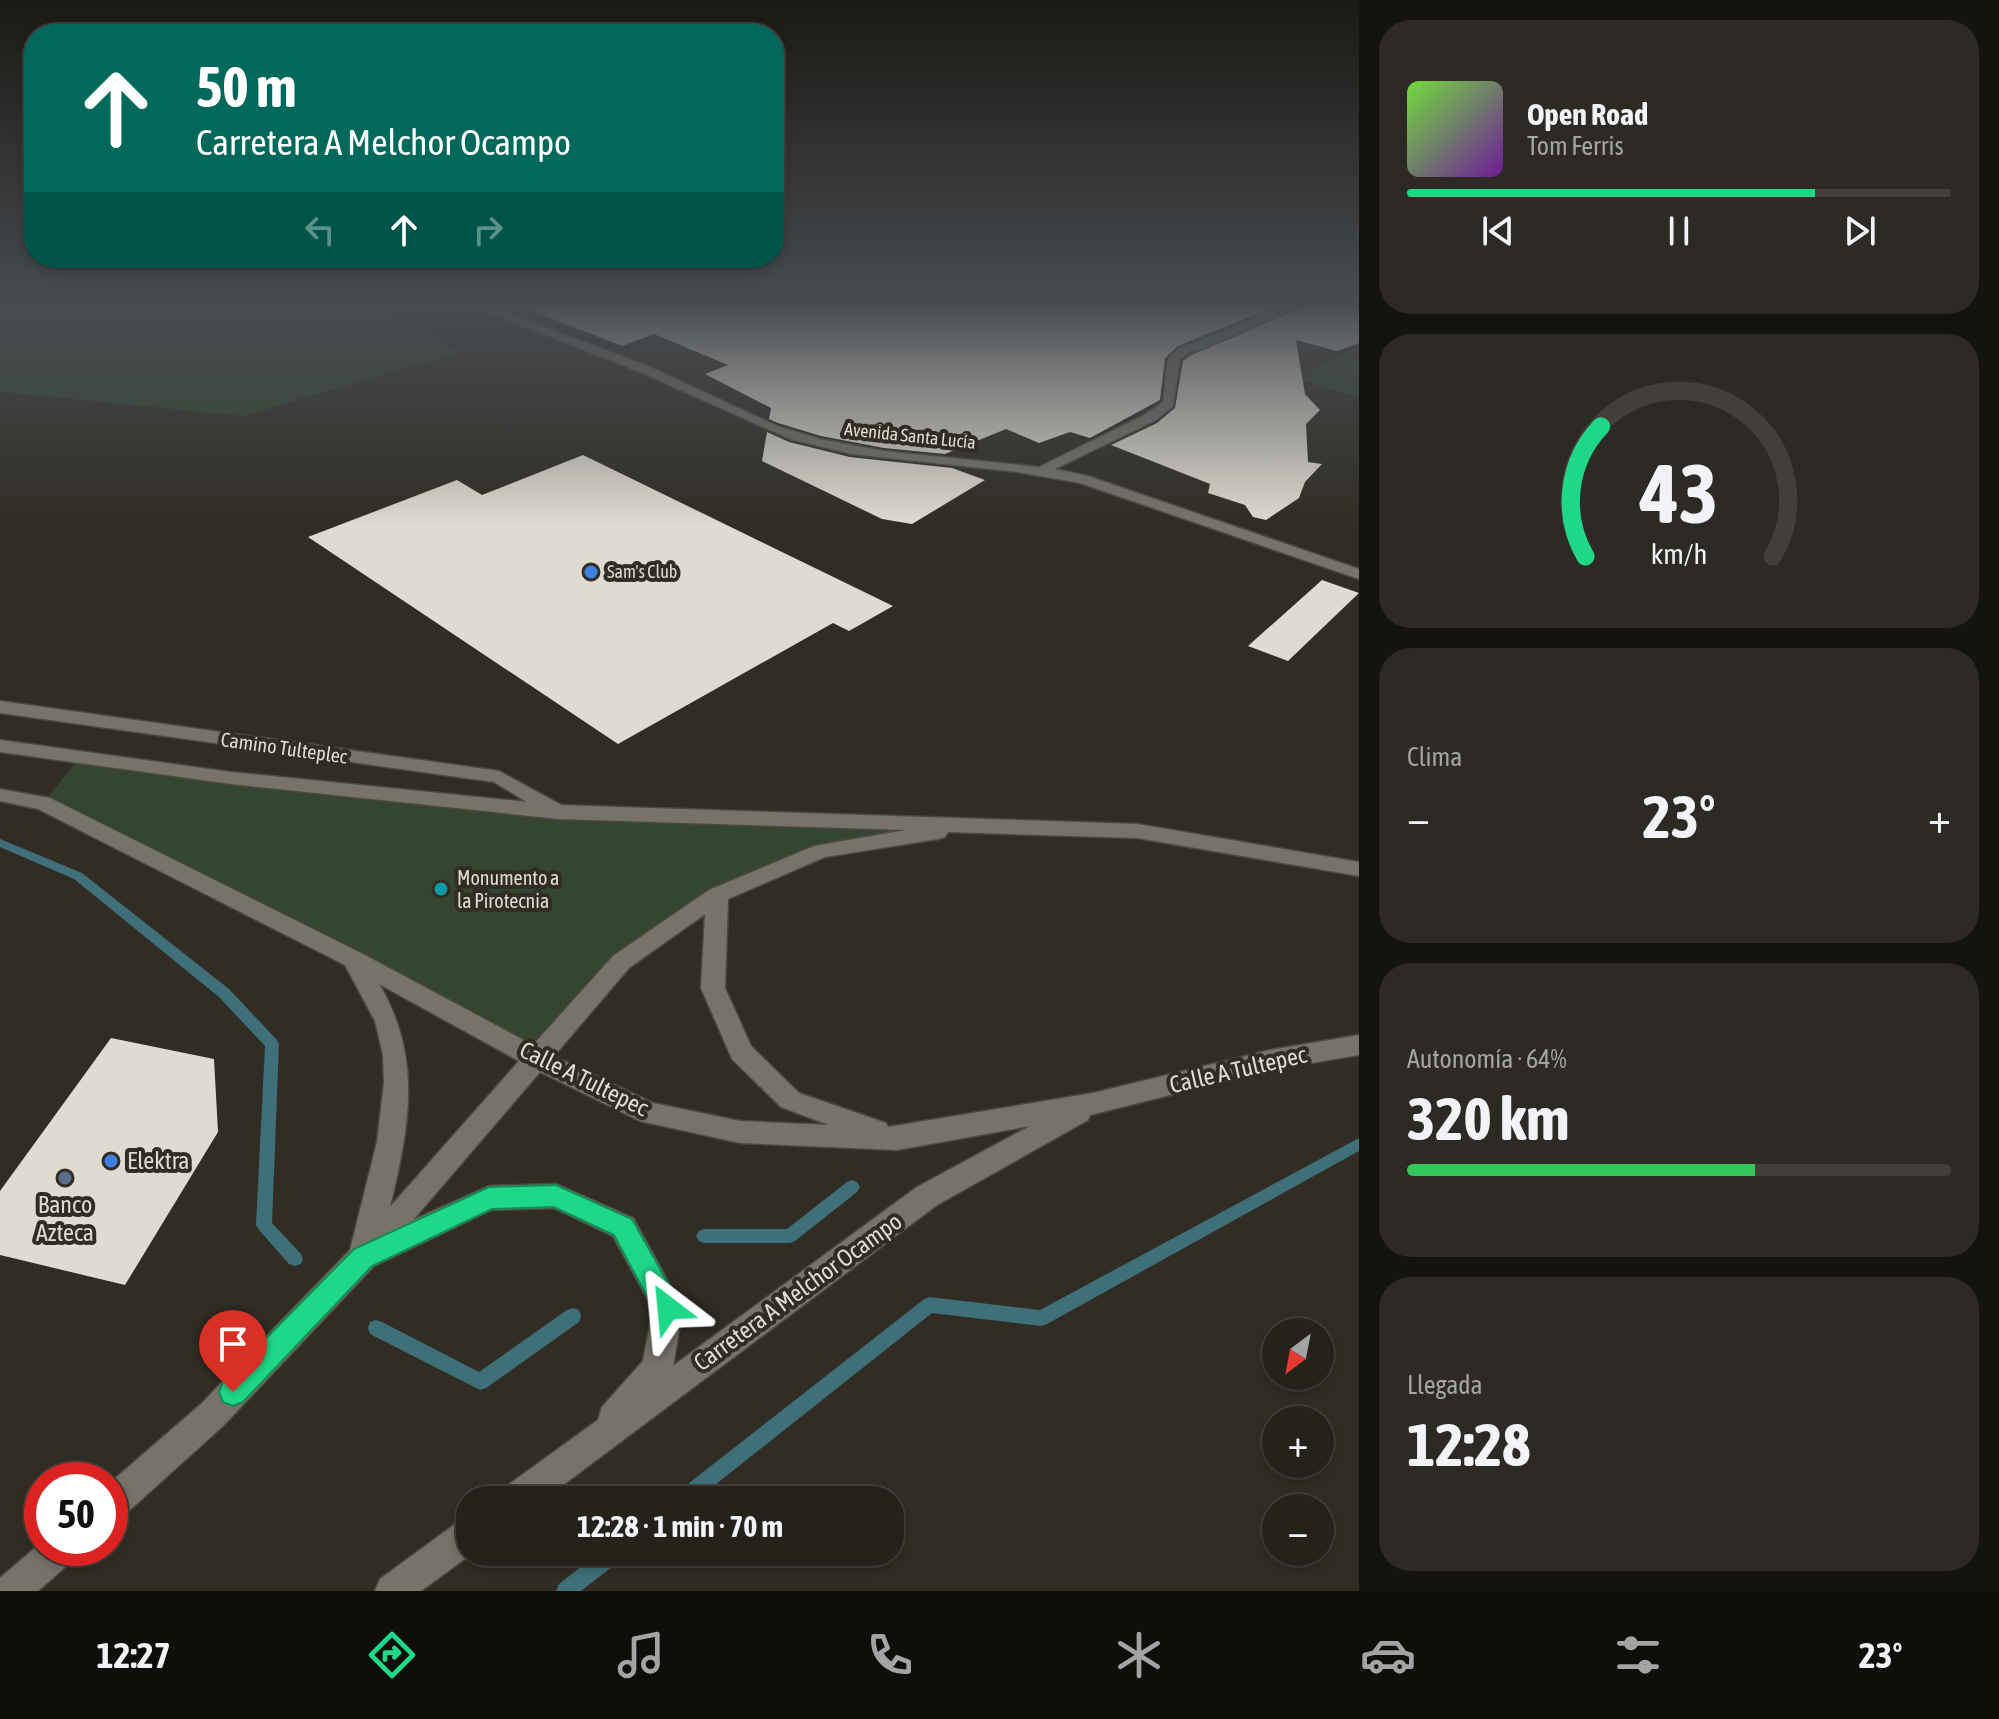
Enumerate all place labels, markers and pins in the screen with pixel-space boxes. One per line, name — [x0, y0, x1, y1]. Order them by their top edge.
place label: Sam's Club — [607, 561, 677, 582]
marker: Sam's Club — [582, 563, 600, 581]
place label: Monumento a la Pirotecnia — [457, 866, 559, 912]
marker: Monumento a la Pirotecnia — [432, 880, 450, 898]
place label: Elektra — [127, 1147, 189, 1174]
marker: Elektra — [102, 1152, 120, 1170]
marker: Banco Azteca — [56, 1169, 74, 1187]
place label: Banco Azteca — [36, 1191, 94, 1246]
pin — [199, 1310, 267, 1392]

